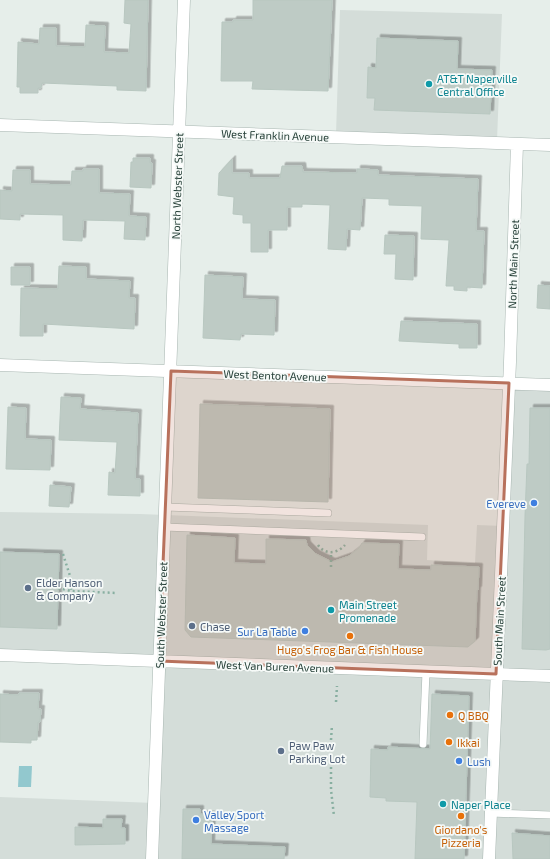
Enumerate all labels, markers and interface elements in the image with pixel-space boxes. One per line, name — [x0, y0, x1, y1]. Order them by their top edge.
place label: AT&T Naperville Central Office — [437, 72, 518, 98]
marker: AT&T Naperville Central Office — [424, 79, 434, 89]
street label: West Franklin Avenue — [221, 127, 329, 143]
street label: North Webster Street — [169, 133, 185, 239]
street label: North Main Street — [505, 219, 521, 309]
street label: West Benton Avenue — [223, 367, 327, 383]
place label: Evereve — [486, 497, 526, 510]
marker: Evereve — [529, 498, 539, 508]
street label: South Webster Street — [153, 561, 169, 669]
place label: Elder Hanson & Company — [36, 576, 102, 602]
street label: South Main Street — [490, 576, 508, 666]
marker: Elder Hanson & Company — [23, 583, 33, 593]
place label: Main Street Promenade — [339, 598, 397, 624]
marker: Main Street Promenade — [326, 605, 336, 615]
place label: Chase — [200, 620, 230, 633]
marker: Chase — [187, 621, 197, 631]
place label: Sur La Table — [237, 625, 297, 638]
marker: Sur La Table — [300, 626, 310, 636]
marker: Hugo's Frog Bar & Fish House — [345, 631, 355, 641]
place label: Hugo's Frog Bar & Fish House — [277, 643, 423, 656]
street label: West Van Buren Avenue — [216, 657, 334, 675]
place label: Q BBQ — [458, 709, 489, 723]
marker: Q BBQ — [445, 710, 455, 720]
place label: Ikkai — [457, 736, 480, 749]
marker: Ikkai — [444, 737, 454, 747]
place label: Paw Paw Parking Lot — [289, 739, 345, 765]
marker: Paw Paw Parking Lot — [276, 746, 286, 756]
place label: Lush — [467, 755, 491, 768]
marker: Lush — [454, 756, 464, 766]
place label: Naper Place — [451, 798, 511, 811]
marker: Naper Place — [438, 799, 448, 809]
place label: Valley Sport Massage — [204, 808, 264, 834]
marker: Giordano's Pizzeria — [456, 811, 466, 821]
marker: Valley Sport Massage — [191, 815, 201, 825]
place label: Giordano's Pizzeria — [435, 823, 488, 849]

